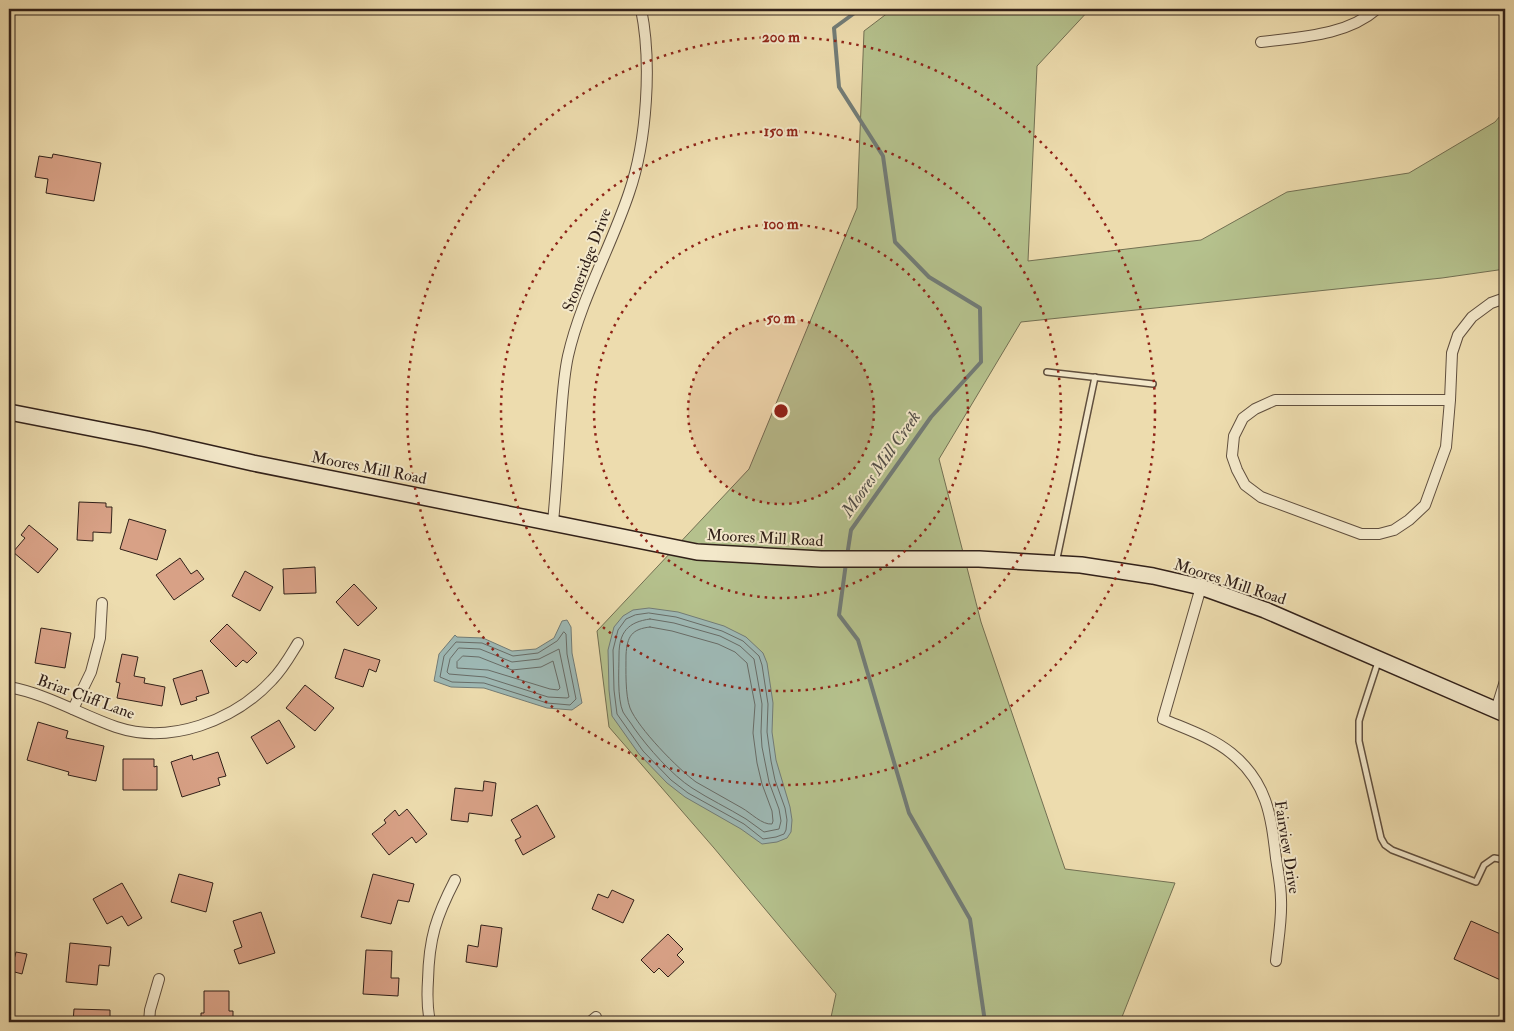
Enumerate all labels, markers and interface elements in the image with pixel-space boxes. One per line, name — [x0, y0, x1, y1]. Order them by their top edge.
text: 200 m — [762, 28, 800, 47]
text: 150 m — [764, 122, 798, 141]
street label: Stoneridge Drive — [558, 205, 616, 315]
text: 100 m — [763, 215, 799, 234]
text: 50 m — [767, 309, 796, 328]
centre of rings — [772, 402, 790, 420]
water label: Moores Mill Creek — [835, 407, 926, 522]
street label: Moores Mill Road — [310, 447, 428, 489]
street label: Moores Mill Road — [706, 525, 824, 551]
street label: Moores Mill Road — [1171, 554, 1289, 610]
street label: Briar Cliff Lane — [35, 670, 138, 724]
street label: Fairview Drive — [1270, 799, 1304, 895]

